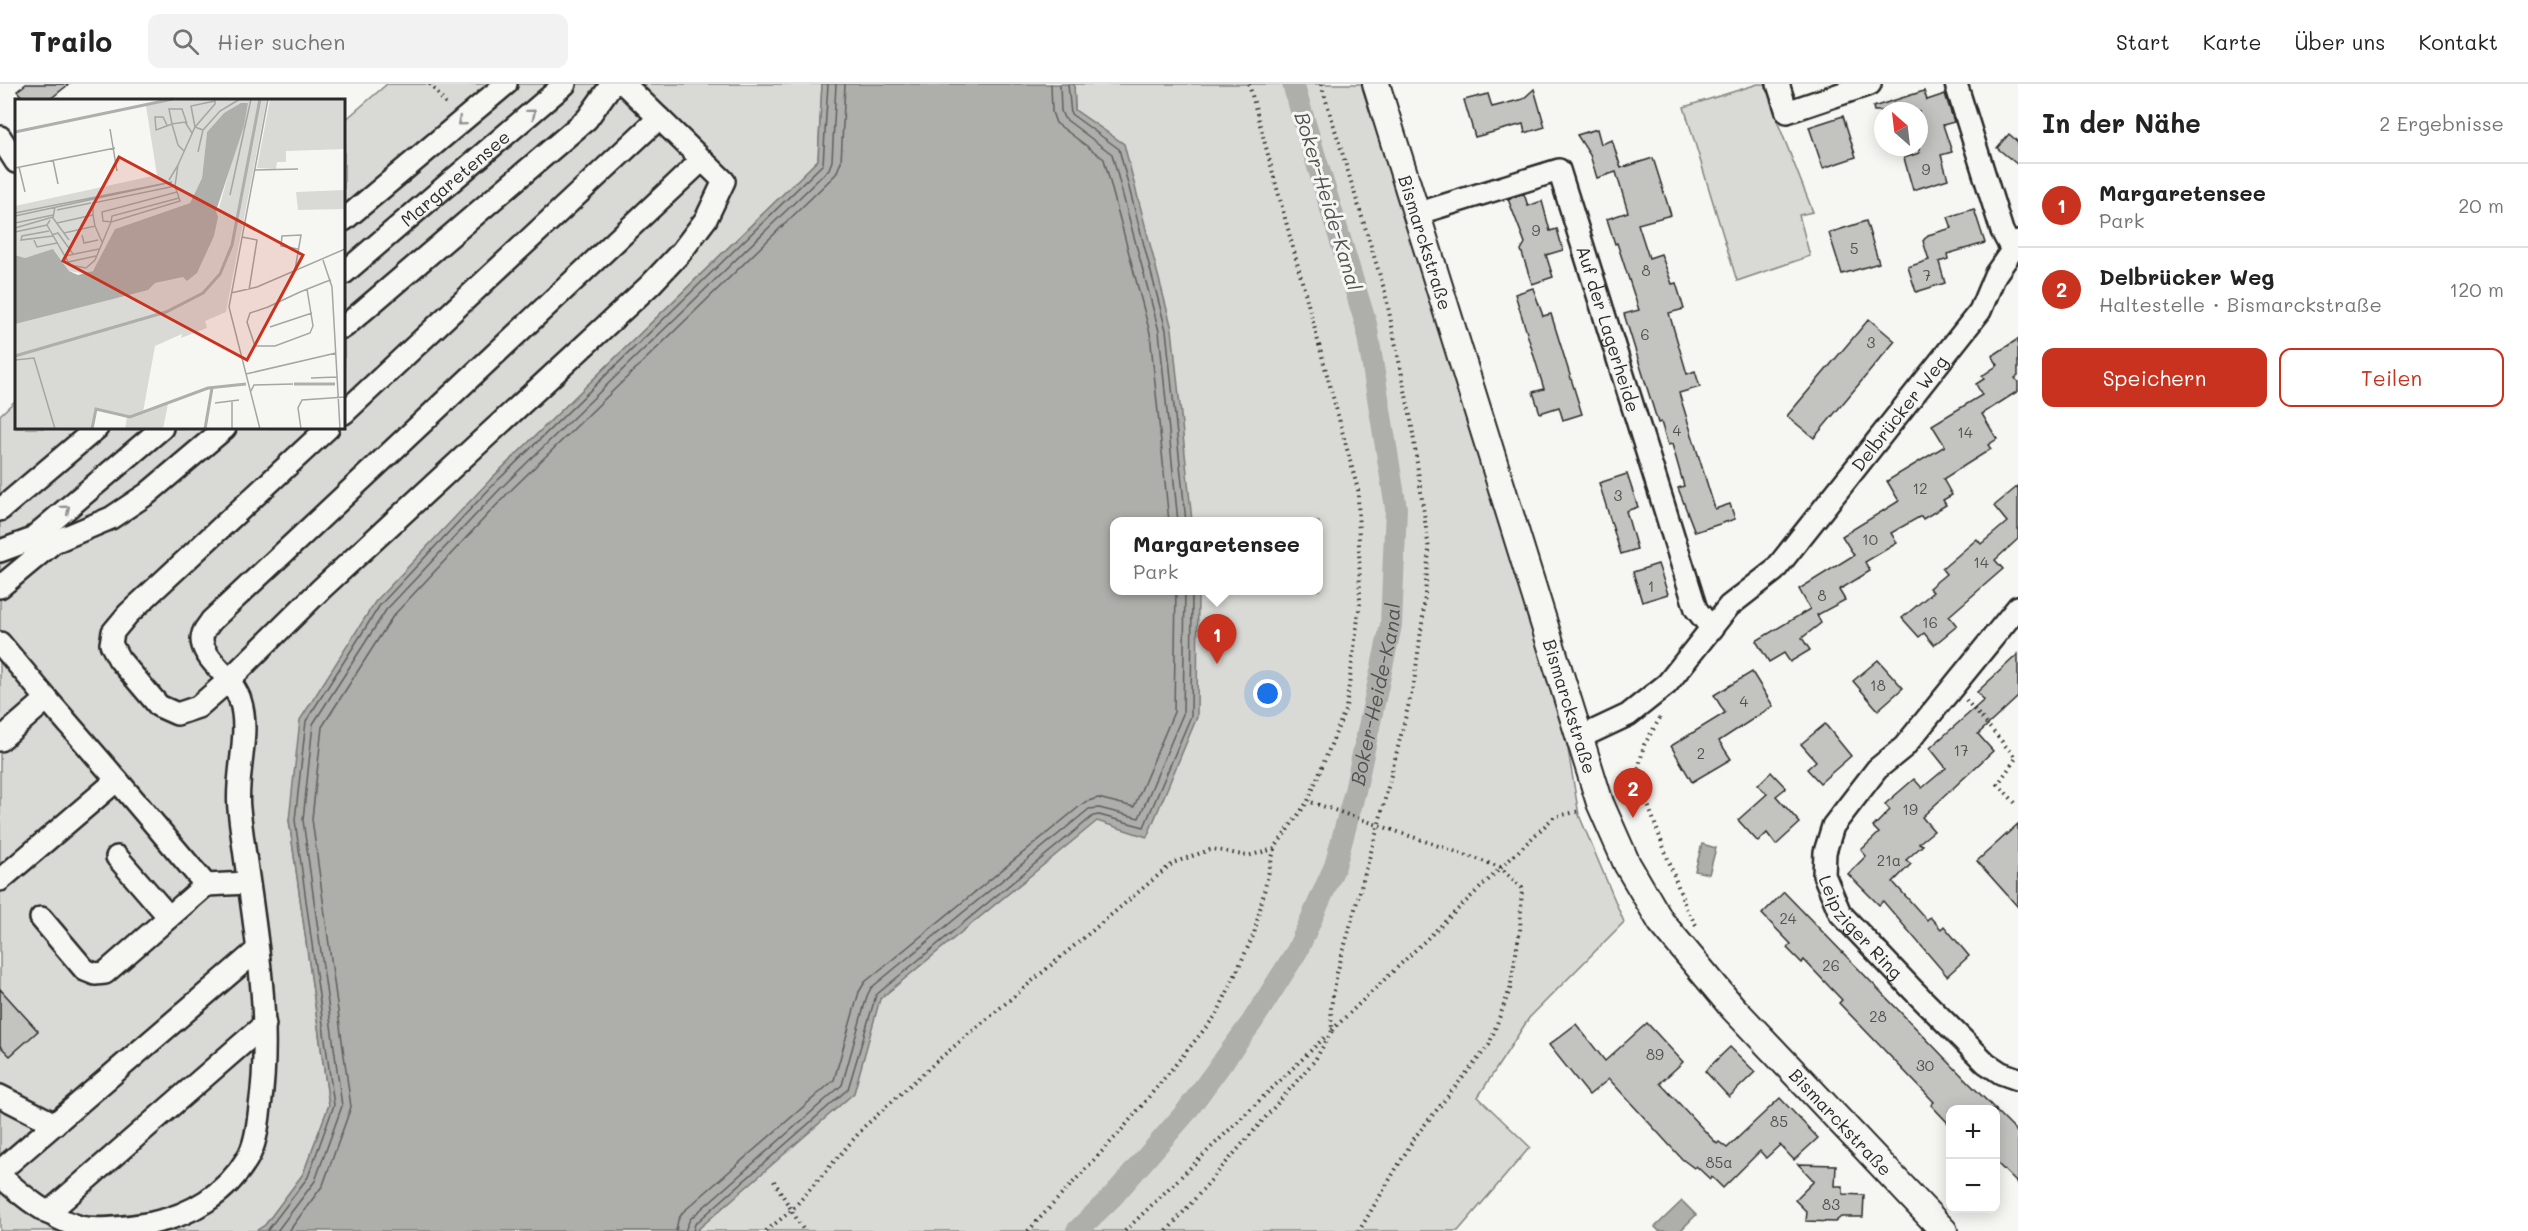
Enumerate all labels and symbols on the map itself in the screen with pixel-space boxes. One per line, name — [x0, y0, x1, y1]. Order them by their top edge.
inset map — [15, 99, 345, 429]
north arrow — [1874, 102, 1928, 156]
one-way arrow — [525, 109, 536, 120]
water label: Boker-Heide-Kanal — [1289, 109, 1369, 293]
one-way arrow — [457, 114, 468, 125]
street label: Margaretensee — [395, 125, 515, 232]
house number: 9 — [1922, 159, 1931, 179]
street label: Bismarckstraße — [1393, 172, 1458, 313]
house number: 9 — [1532, 220, 1541, 240]
house number: 5 — [1850, 238, 1858, 258]
street label: Auf der Lagerheide — [1571, 243, 1646, 415]
house number: 8 — [1641, 260, 1651, 280]
house number: 7 — [1923, 265, 1931, 285]
house number: 6 — [1640, 324, 1650, 344]
house number: 3 — [1867, 332, 1876, 352]
street label: Delbrücker Weg — [1846, 350, 1953, 476]
house number: 4 — [1673, 420, 1682, 440]
house number: 14 — [1957, 422, 1973, 442]
house number: 12 — [1912, 478, 1928, 498]
house number: 3 — [1614, 485, 1623, 505]
one-way arrow — [59, 505, 70, 516]
house number: 10 — [1862, 529, 1878, 549]
house number: 14 — [1973, 552, 1989, 572]
house number: 1 — [1648, 576, 1654, 596]
house number: 8 — [1817, 585, 1827, 605]
water label: Boker-Heide-Kanal — [1344, 603, 1405, 787]
house number: 16 — [1922, 612, 1938, 632]
pin: 1 — [1198, 614, 1236, 664]
street label: Bismarckstraße — [1538, 636, 1602, 777]
house number: 18 — [1870, 675, 1886, 695]
your location — [1253, 679, 1282, 708]
house number: 4 — [1740, 691, 1749, 711]
house number: 17 — [1953, 740, 1969, 760]
house number: 2 — [1697, 743, 1705, 763]
pin: 2 — [1614, 768, 1652, 818]
house number: 19 — [1902, 799, 1918, 819]
house number: 21a — [1877, 850, 1901, 870]
street label: Leipziger Ring — [1813, 871, 1908, 984]
house number: 24 — [1779, 908, 1797, 928]
house number: 26 — [1822, 955, 1840, 975]
house number: 28 — [1869, 1006, 1887, 1026]
house number: 89 — [1646, 1044, 1664, 1064]
house number: 30 — [1916, 1055, 1934, 1075]
street label: Bismarckstraße — [1784, 1063, 1898, 1181]
house number: 85 — [1770, 1111, 1788, 1131]
house number: 85a — [1705, 1152, 1733, 1172]
house number: 83 — [1822, 1194, 1840, 1214]

